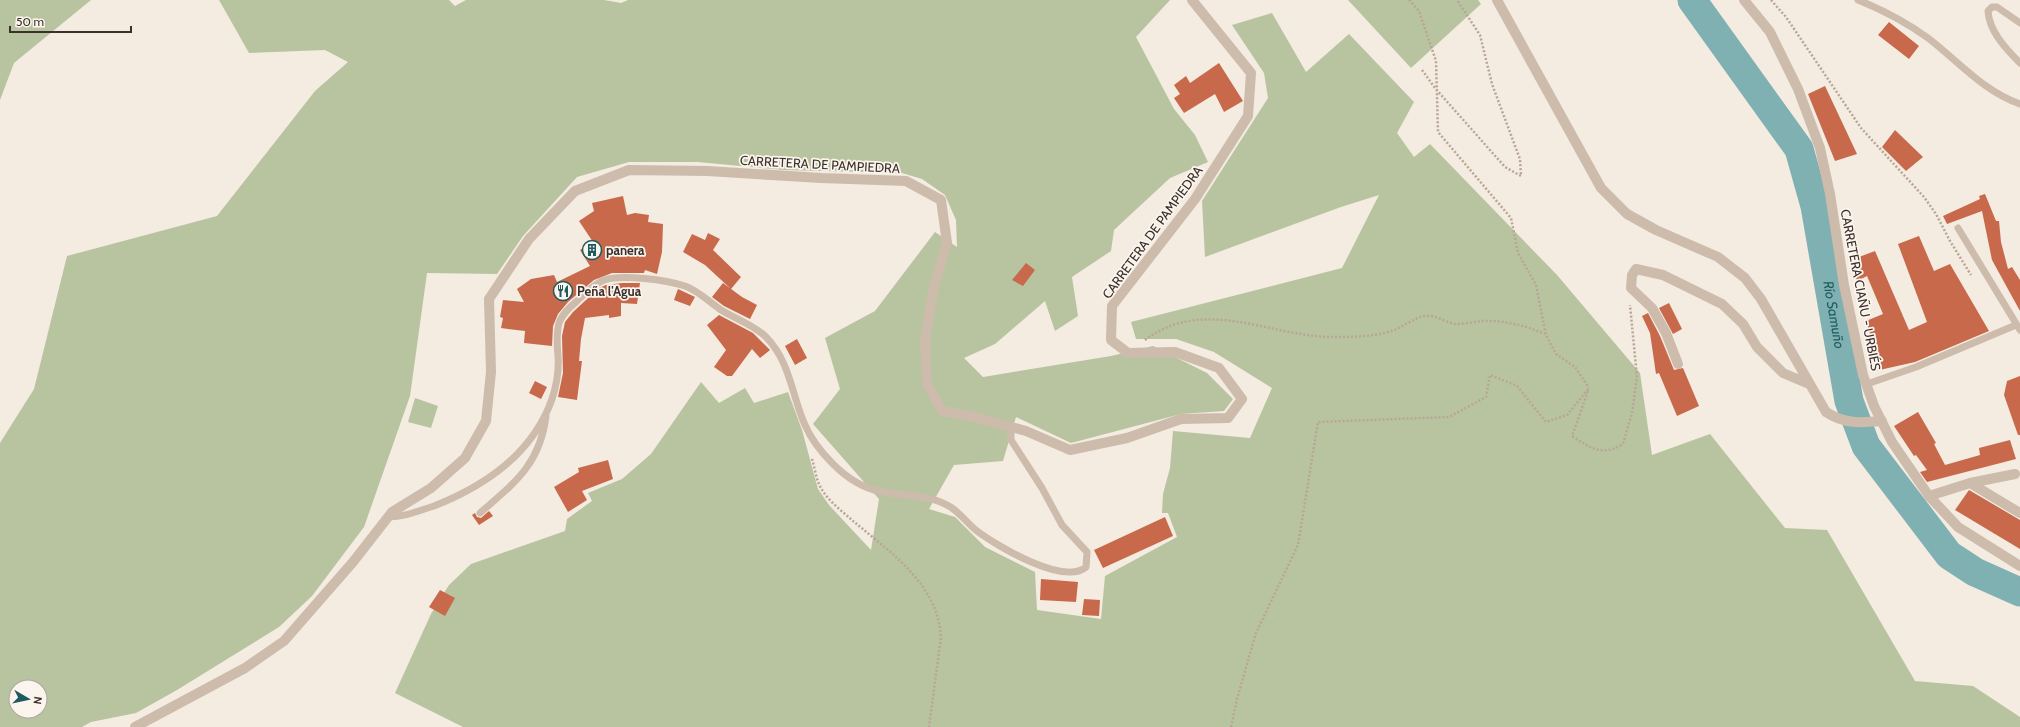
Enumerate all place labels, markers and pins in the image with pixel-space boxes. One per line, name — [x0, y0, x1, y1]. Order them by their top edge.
building icon: panera — [581, 239, 603, 261]
place label: panera — [606, 242, 645, 258]
restaurant icon: Peña l'Agua — [552, 280, 574, 302]
place label: Peña l'Agua — [577, 283, 642, 299]

